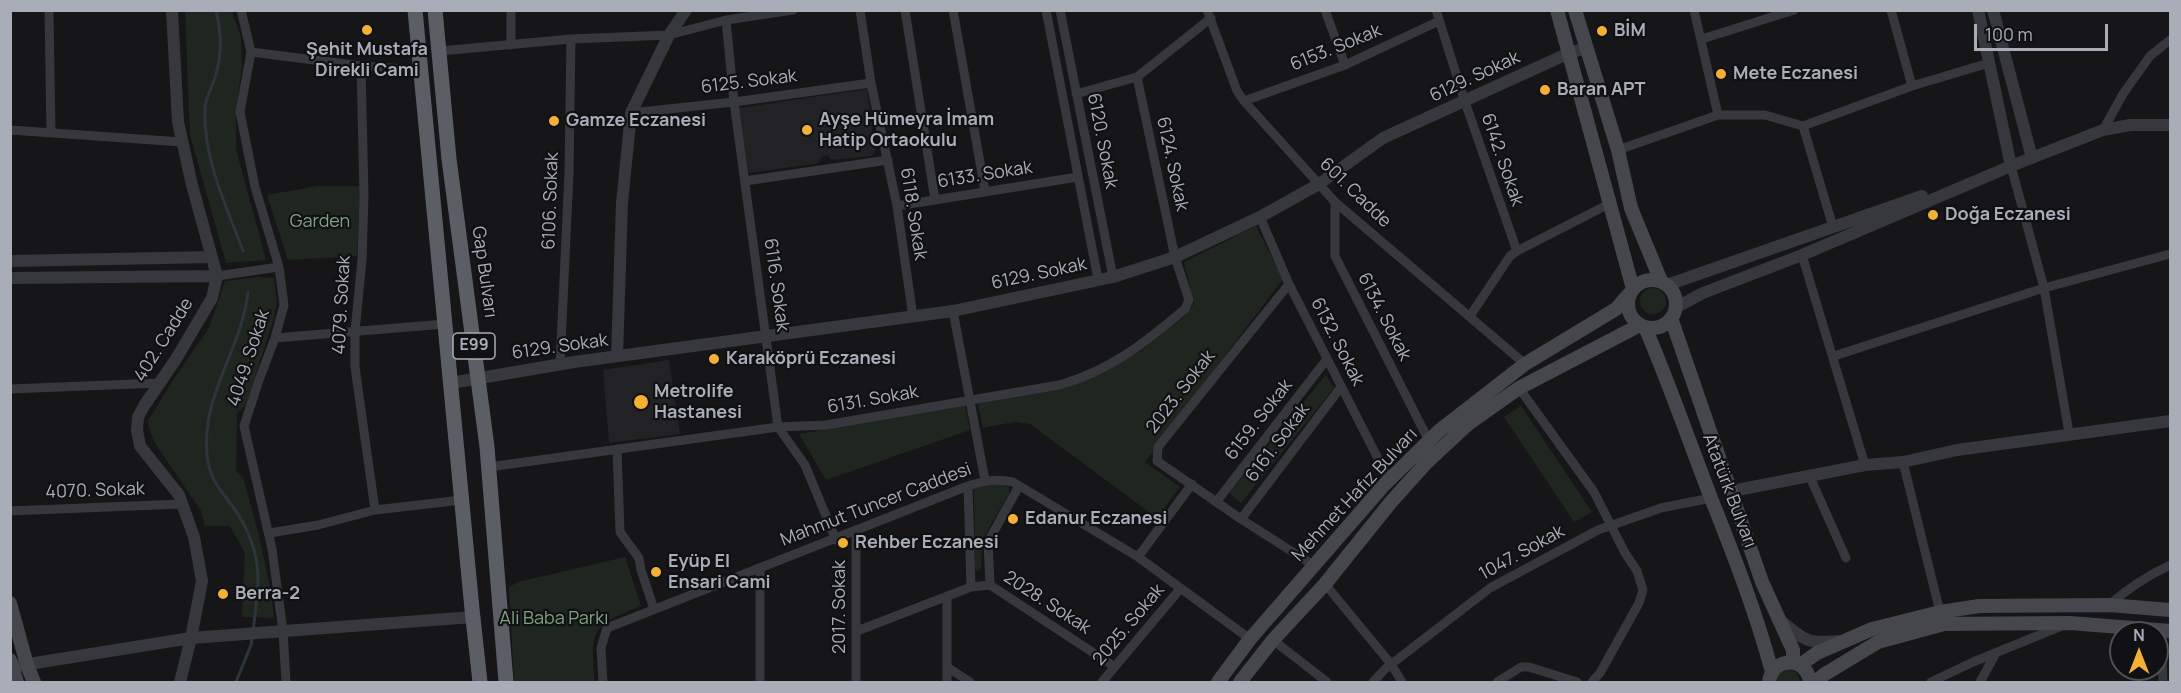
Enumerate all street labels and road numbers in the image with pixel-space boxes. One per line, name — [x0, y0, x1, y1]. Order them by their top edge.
street label: 6153. Sokak — [1287, 20, 1385, 76]
street label: 6129. Sokak — [1427, 47, 1523, 107]
street label: 6125. Sokak — [700, 65, 798, 99]
street label: 6120. Sokak — [1082, 91, 1122, 191]
street label: 6142. Sokak — [1476, 111, 1528, 209]
street label: 6124. Sokak — [1151, 115, 1193, 213]
street label: 6106. Sokak — [538, 152, 564, 250]
street label: 601. Cadde — [1315, 154, 1395, 232]
street label: 6133. Sokak — [936, 157, 1034, 193]
street label: 6118. Sokak — [895, 166, 931, 262]
street label: Gap Bulvarı — [467, 225, 501, 319]
street label: 6116. Sokak — [759, 237, 793, 333]
street label: 6129. Sokak — [989, 253, 1089, 295]
street label: 4079. Sokak — [329, 255, 355, 355]
street label: 6134. Sokak — [1353, 269, 1415, 365]
street label: 402. Cadde — [130, 294, 198, 386]
street label: 6132. Sokak — [1306, 294, 1368, 390]
street label: 4049. Sokak — [223, 307, 275, 409]
street label: 6129. Sokak — [511, 330, 609, 364]
road number: E99 — [453, 333, 495, 359]
street label: 2023. Sokak — [1142, 346, 1220, 438]
street label: 6159. Sokak — [1221, 375, 1297, 465]
street label: 6131. Sokak — [826, 381, 920, 419]
street label: 6161. Sokak — [1241, 399, 1315, 487]
street label: Mehmet Hafız Bulvarı — [1288, 424, 1422, 566]
street label: Atatürk Bulvarı — [1697, 431, 1761, 551]
street label: Mahmut Tuncer Caddesi — [778, 459, 974, 551]
street label: 4070. Sokak — [45, 478, 145, 504]
street label: 1047. Sokak — [1476, 521, 1568, 585]
street label: 2017. Sokak — [829, 560, 851, 654]
street label: 2028. Sokak — [999, 567, 1095, 639]
street label: 2025. Sokak — [1089, 580, 1169, 670]

